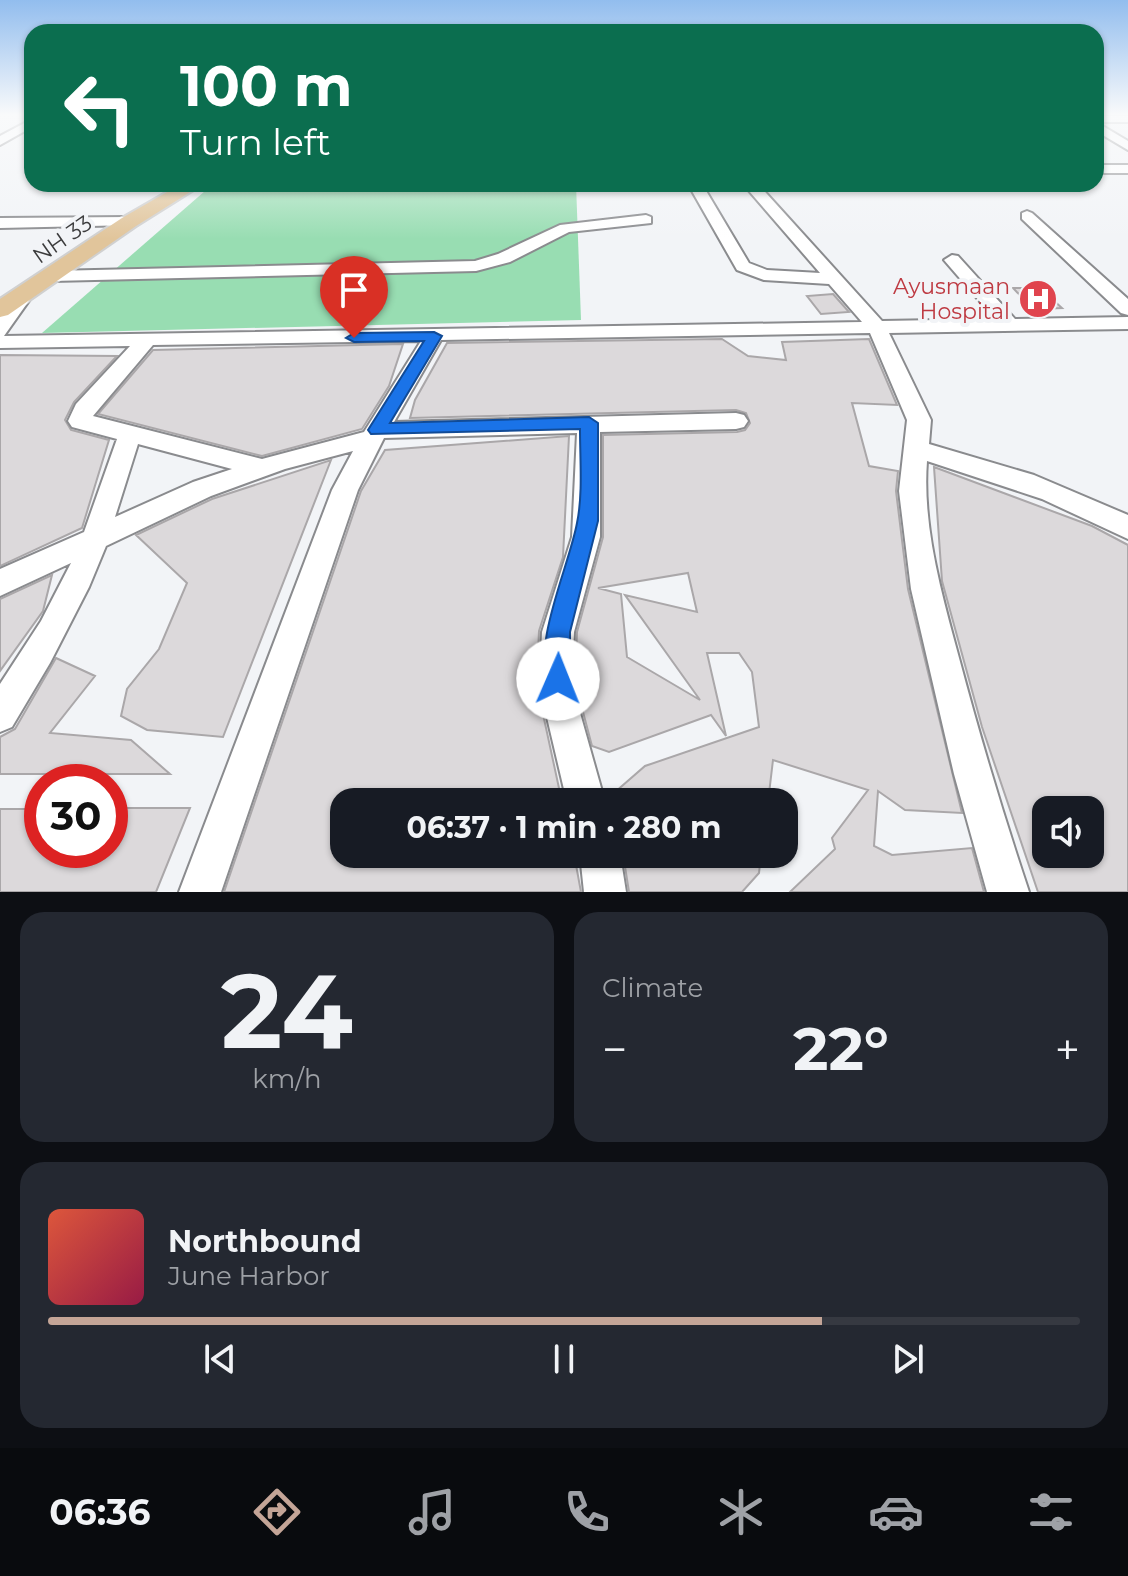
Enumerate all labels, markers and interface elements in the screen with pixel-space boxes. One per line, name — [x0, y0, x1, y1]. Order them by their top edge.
text: 100 m — [180, 52, 353, 120]
icon: left — [48, 56, 152, 160]
text: Turn left — [180, 120, 331, 164]
street label: NH 33 — [27, 209, 97, 269]
pin — [320, 256, 388, 338]
icon: arrive — [332, 268, 376, 312]
place label: Ayusmaan Hospital — [893, 273, 1010, 325]
hospital icon: Ayusmaan Hospital — [1017, 278, 1059, 320]
position arrow — [516, 637, 600, 721]
speed limit sign: 30 — [24, 764, 128, 868]
map controls — [1032, 796, 1104, 868]
button: sound — [1032, 796, 1104, 868]
text: 06:37 · 1 min · 280 m — [407, 809, 721, 846]
text: 24 — [221, 947, 353, 1074]
text: Climate — [602, 972, 703, 1004]
text: 22° — [793, 1012, 889, 1085]
text: − — [602, 1022, 627, 1076]
text: + — [1055, 1022, 1080, 1076]
text: km/h — [252, 1063, 322, 1095]
text: Northbound — [168, 1223, 362, 1260]
text: June Harbor — [168, 1260, 330, 1292]
icon: previous — [198, 1337, 242, 1381]
icon: pause — [542, 1337, 586, 1381]
icon: next — [886, 1337, 930, 1381]
icon: directions — [249, 1484, 305, 1540]
icon: music — [404, 1484, 460, 1540]
icon: phone — [559, 1484, 615, 1540]
icon: climate — [713, 1484, 769, 1540]
icon: car — [868, 1484, 924, 1540]
icon: filters — [1023, 1484, 1079, 1540]
text: 06:36 — [49, 1490, 150, 1534]

